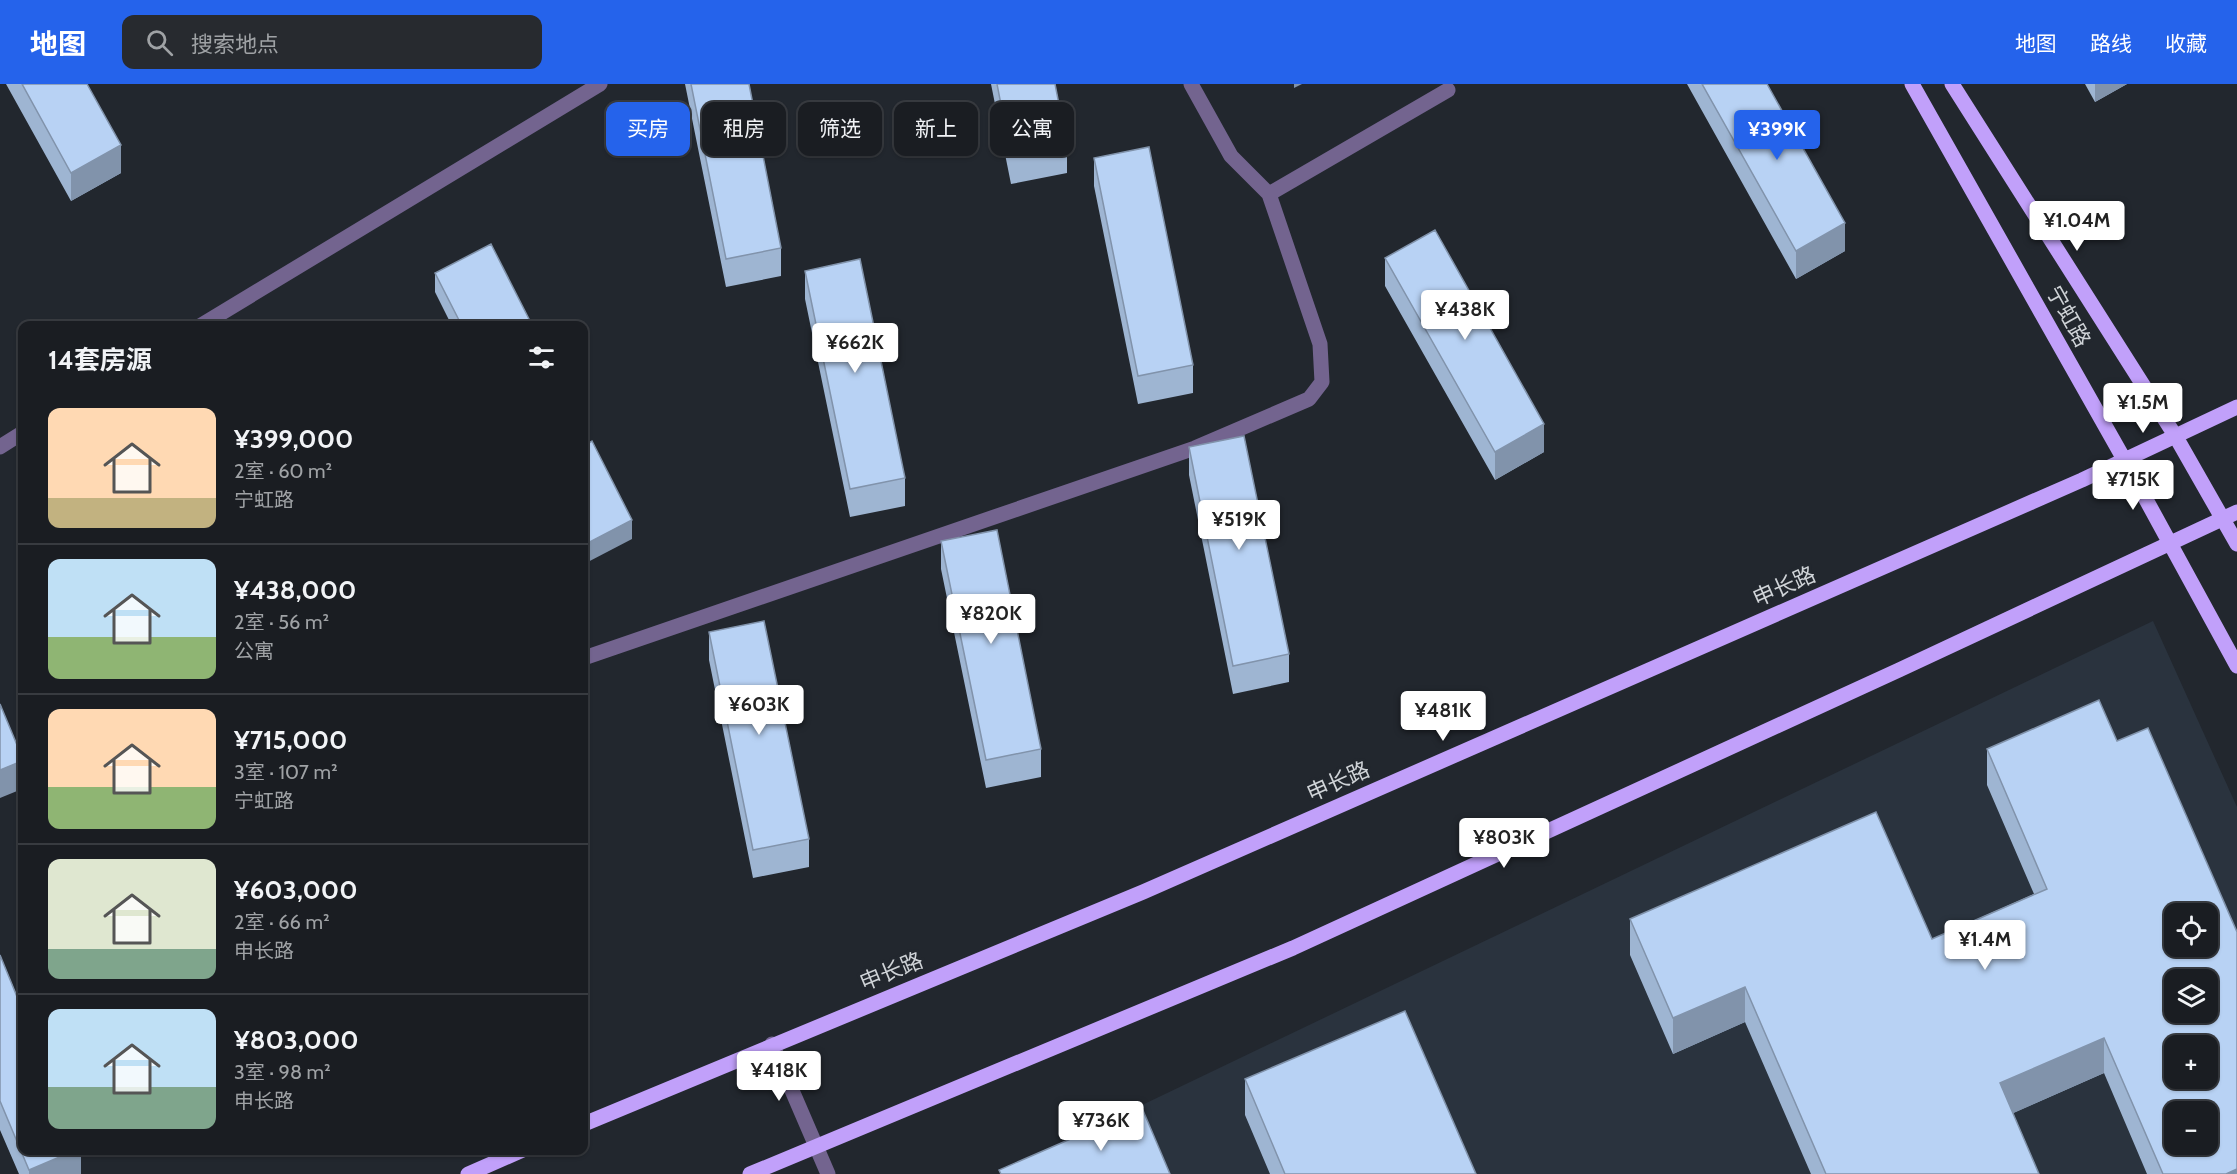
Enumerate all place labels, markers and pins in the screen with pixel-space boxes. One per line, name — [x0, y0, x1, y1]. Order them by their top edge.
pin: ¥399K — [1735, 110, 1819, 161]
pin: ¥1.04M — [2028, 201, 2126, 252]
pin: ¥438K — [1423, 290, 1507, 341]
pin: ¥662K — [813, 323, 897, 374]
pin: ¥1.5M — [2101, 383, 2185, 434]
pin: ¥715K — [2091, 460, 2175, 511]
pin: ¥519K — [1197, 500, 1281, 551]
pin: ¥820K — [949, 594, 1033, 645]
pin: ¥603K — [717, 685, 801, 736]
pin: ¥481K — [1401, 691, 1485, 742]
pin: ¥803K — [1462, 818, 1546, 869]
pin: ¥1.4M — [1943, 920, 2027, 971]
pin: ¥418K — [737, 1051, 821, 1102]
pin: ¥736K — [1059, 1101, 1143, 1152]

